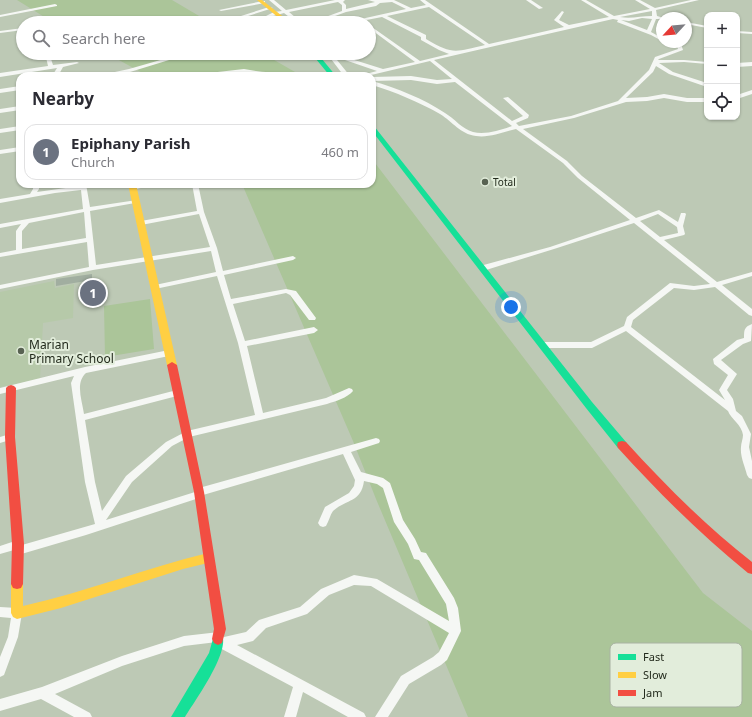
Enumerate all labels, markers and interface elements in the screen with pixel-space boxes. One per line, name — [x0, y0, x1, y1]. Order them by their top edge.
north arrow — [656, 12, 692, 48]
map controls — [704, 12, 740, 120]
button: + — [704, 12, 740, 48]
search box — [16, 16, 376, 60]
icon: search — [30, 27, 52, 49]
text: Search here — [62, 28, 145, 48]
button: − — [704, 48, 740, 84]
button: locate — [704, 84, 740, 120]
text: Nearby — [32, 87, 94, 110]
text: Epiphany Parish — [71, 133, 191, 153]
text: 1 — [42, 143, 50, 161]
text: 460 m — [321, 143, 359, 161]
text: Church — [71, 153, 115, 171]
place label: Total — [493, 175, 516, 189]
marker: Total — [480, 177, 490, 187]
pin: 1 — [80, 278, 106, 308]
your location — [501, 297, 521, 317]
place label: Marian Primary School — [29, 336, 114, 367]
marker: Marian Primary School — [16, 346, 26, 356]
legend — [610, 643, 742, 707]
text: Fast — [643, 649, 664, 664]
text: Slow — [643, 667, 667, 682]
text: Jam — [642, 685, 662, 700]

